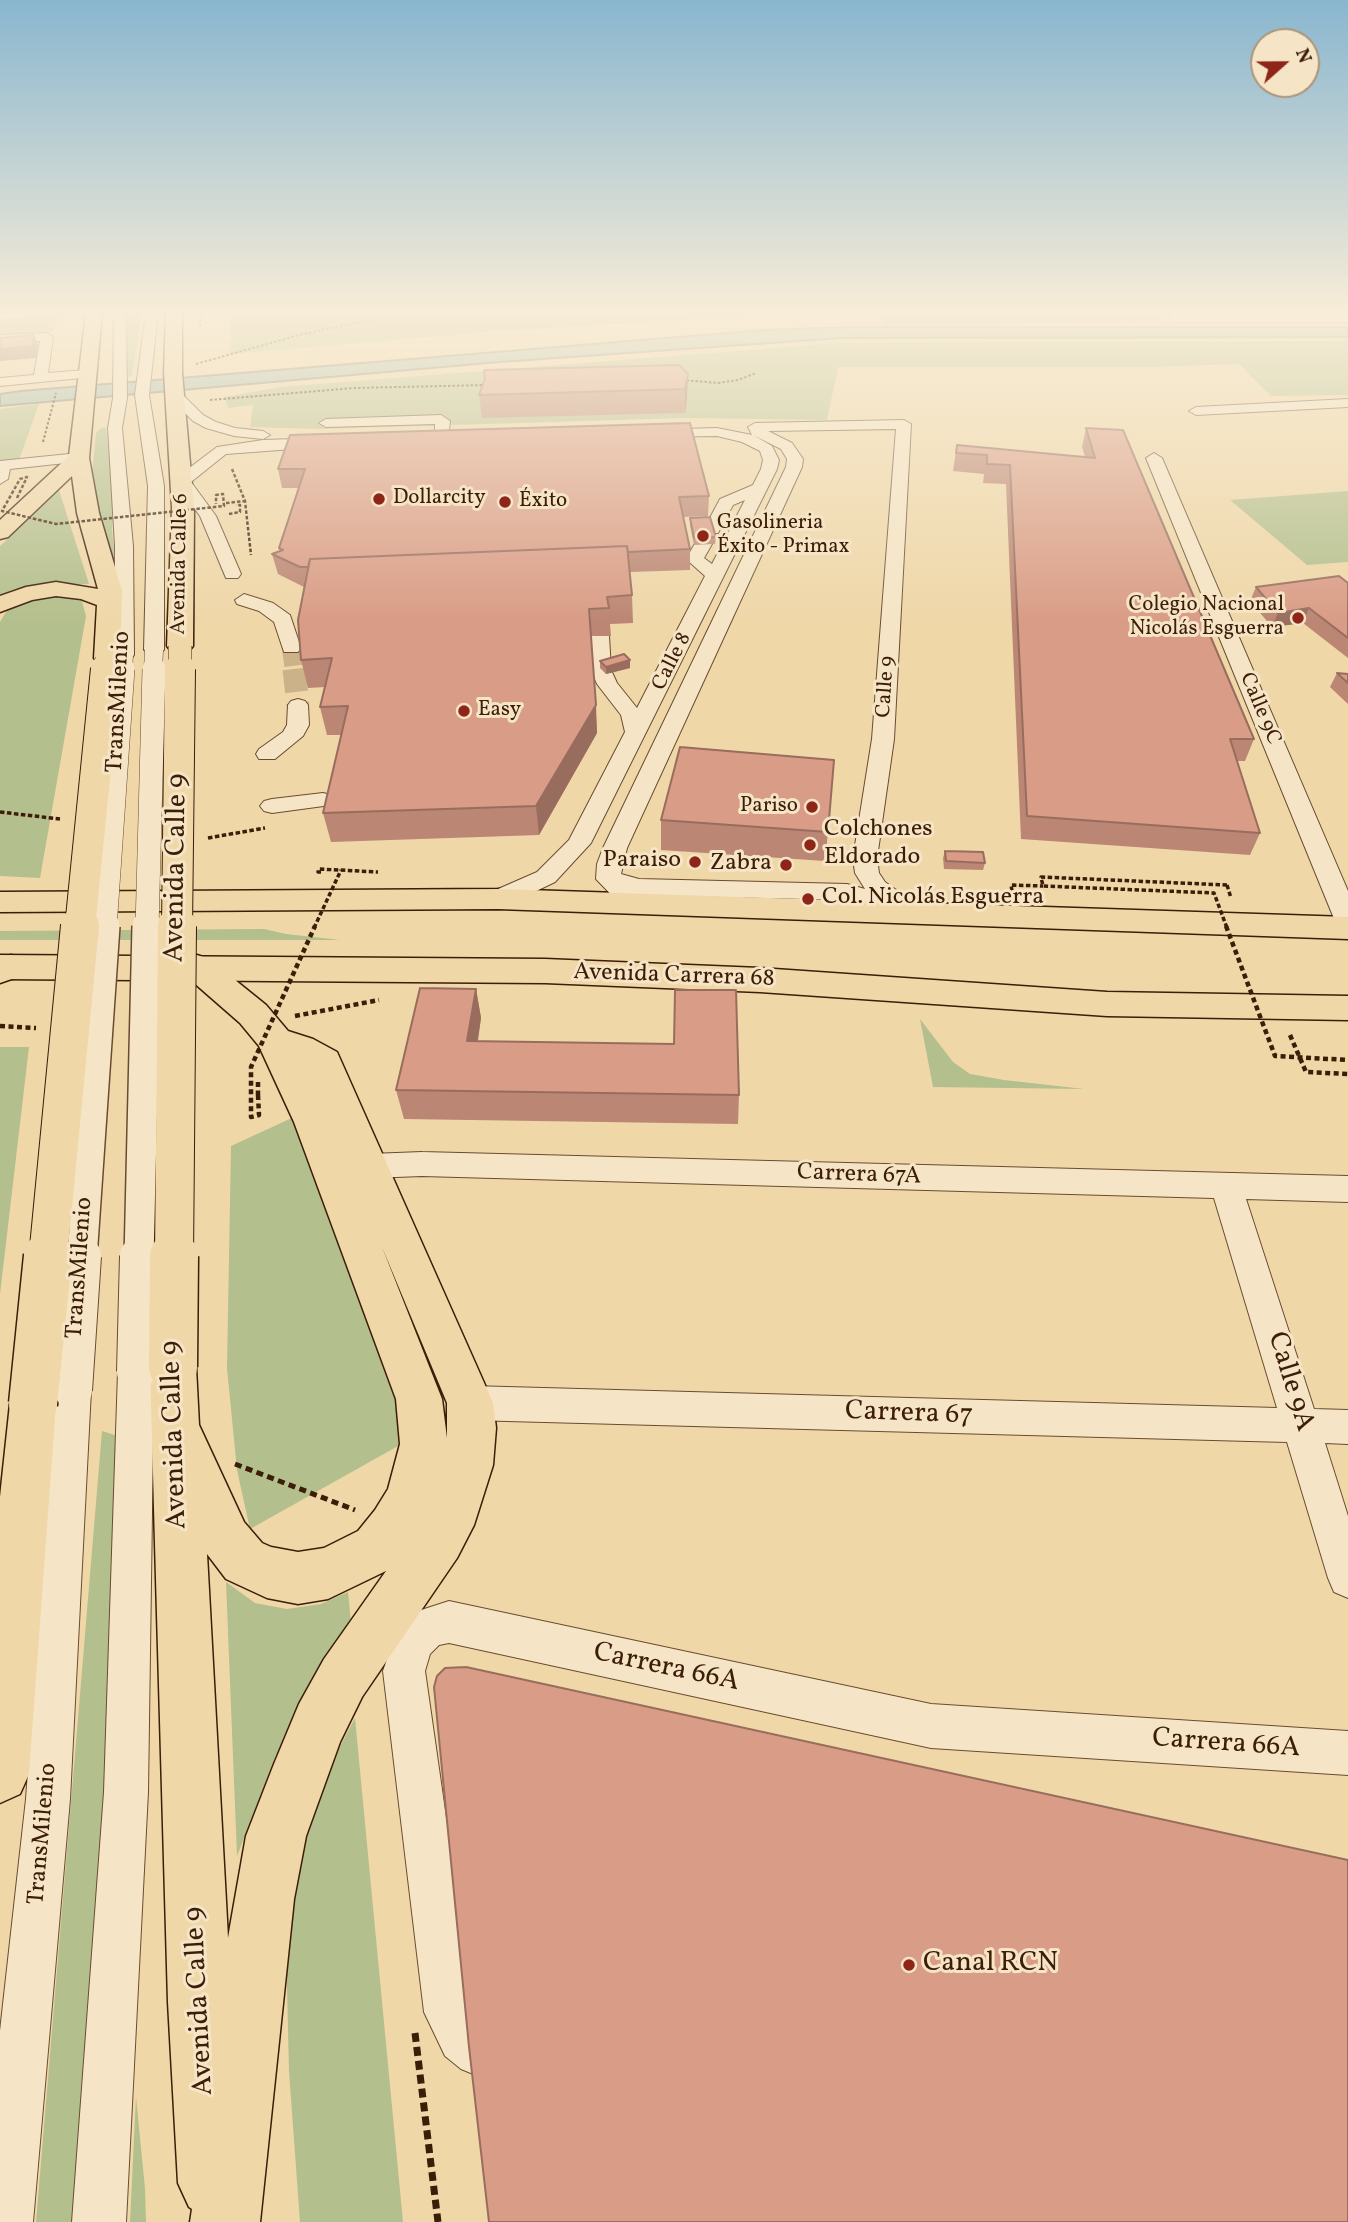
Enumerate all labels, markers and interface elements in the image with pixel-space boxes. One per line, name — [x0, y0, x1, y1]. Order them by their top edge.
north arrow — [1250, 28, 1320, 98]
text: N — [1288, 45, 1317, 67]
place label: Dollarcity — [393, 486, 486, 512]
place label: Éxito — [519, 489, 567, 515]
marker: Dollarcity — [371, 491, 387, 507]
street label: Avenida Calle 6 — [167, 493, 195, 635]
marker: Éxito — [497, 494, 513, 510]
place label: Gasolineria Éxito - Primax — [717, 511, 850, 561]
marker: Gasolineria Éxito - Primax — [695, 528, 711, 544]
place label: Colegio Nacional Nicolás Esguerra — [1128, 593, 1284, 643]
marker: Colegio Nacional Nicolás Esguerra — [1290, 610, 1306, 626]
street label: Calle 8 — [648, 629, 698, 695]
street label: TransMilenio — [102, 630, 138, 774]
street label: Calle 9 — [872, 655, 902, 719]
street label: Calle 9C — [1233, 669, 1285, 749]
place label: Easy — [478, 698, 521, 724]
marker: Easy — [456, 703, 472, 719]
street label: Avenida Calle 9 — [160, 773, 196, 963]
place label: Pariso — [740, 794, 798, 820]
marker: Pariso — [804, 799, 820, 815]
place label: Colchones Eldorado — [824, 817, 933, 873]
marker: Colchones Eldorado — [802, 837, 818, 853]
place label: Paraiso — [603, 848, 681, 876]
place label: Zabra — [710, 851, 772, 879]
marker: Paraiso — [687, 854, 703, 870]
marker: Zabra — [778, 857, 794, 873]
place label: Col. Nicolás Esguerra — [822, 885, 1044, 913]
marker: Col. Nicolás Esguerra — [800, 891, 816, 907]
street label: Avenida Carrera 68 — [573, 959, 775, 995]
street label: Carrera 67A — [796, 1159, 922, 1193]
street label: TransMilenio — [62, 1196, 100, 1340]
street label: Calle 9A — [1258, 1328, 1320, 1436]
street label: Avenida Calle 9 — [156, 1340, 196, 1530]
street label: Carrera 67 — [844, 1396, 974, 1434]
street label: Carrera 66A — [590, 1637, 742, 1701]
street label: Carrera 66A — [1151, 1723, 1301, 1767]
street label: TransMilenio — [23, 1762, 65, 1906]
street label: Avenida Calle 9 — [179, 1906, 223, 2096]
place label: Canal RCN — [923, 1948, 1058, 1982]
marker: Canal RCN — [901, 1957, 917, 1973]

